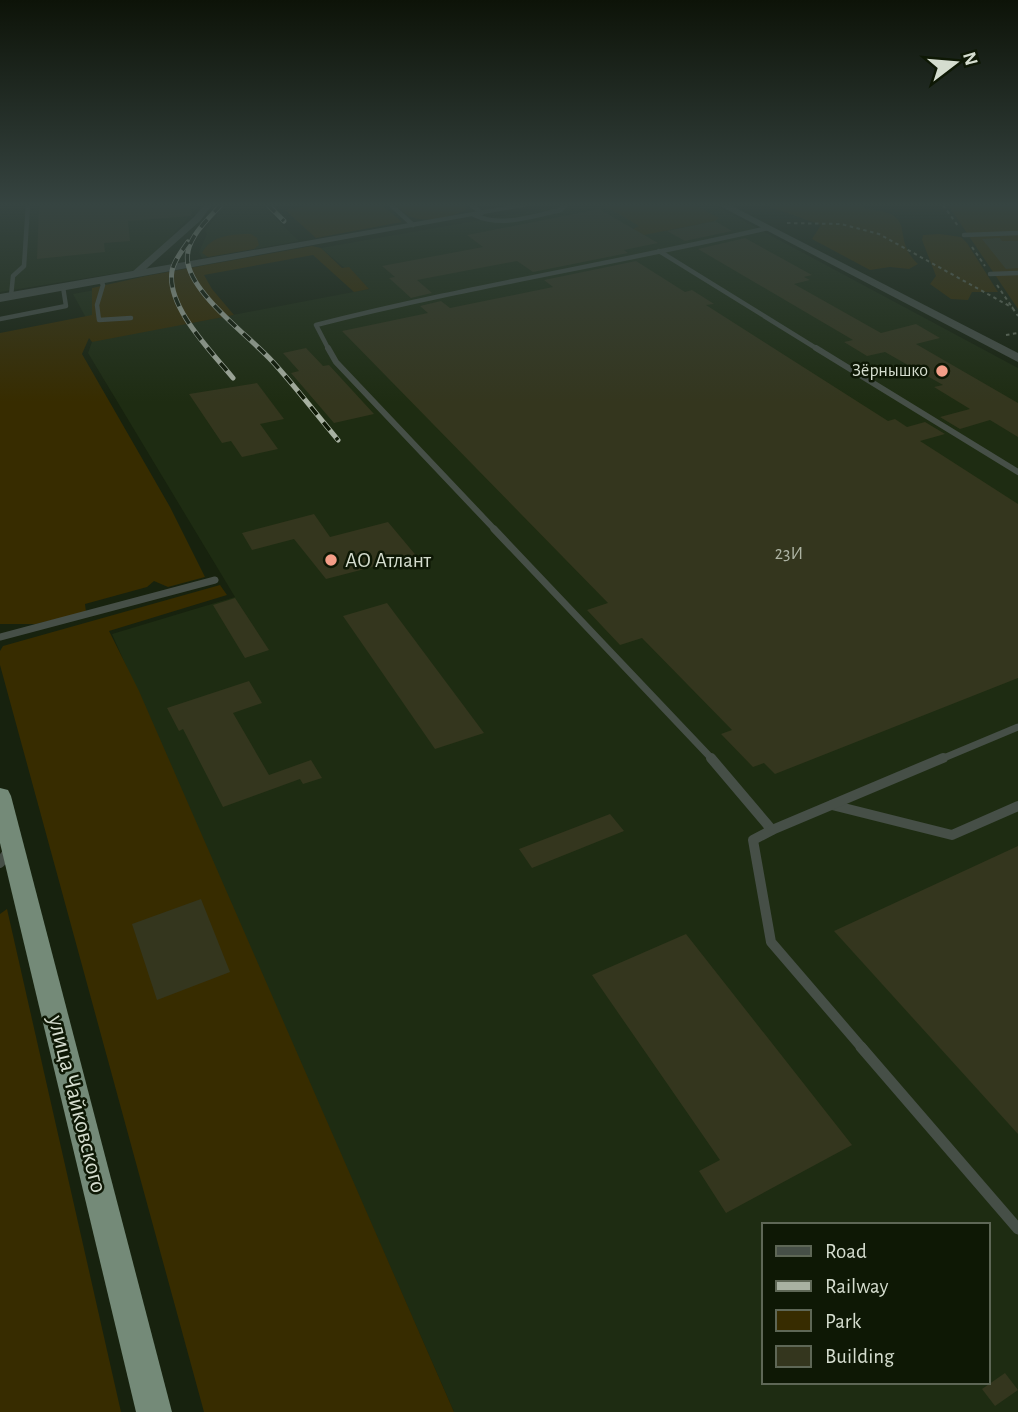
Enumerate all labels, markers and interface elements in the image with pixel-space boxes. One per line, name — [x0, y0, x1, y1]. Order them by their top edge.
north arrow — [920, 28, 990, 98]
text: N — [959, 50, 981, 68]
place label: Зёрнышко — [852, 362, 928, 380]
marker: Зёрнышко — [934, 363, 950, 379]
house number: 23И — [775, 545, 803, 563]
place label: АО Атлант — [345, 550, 432, 571]
marker: АО Атлант — [323, 552, 339, 568]
street label: улица Чайковского — [43, 1012, 111, 1195]
legend — [762, 1223, 990, 1384]
text: Road — [825, 1241, 867, 1262]
text: Railway — [825, 1276, 888, 1297]
text: Park — [825, 1311, 862, 1332]
text: Building — [825, 1346, 895, 1367]

